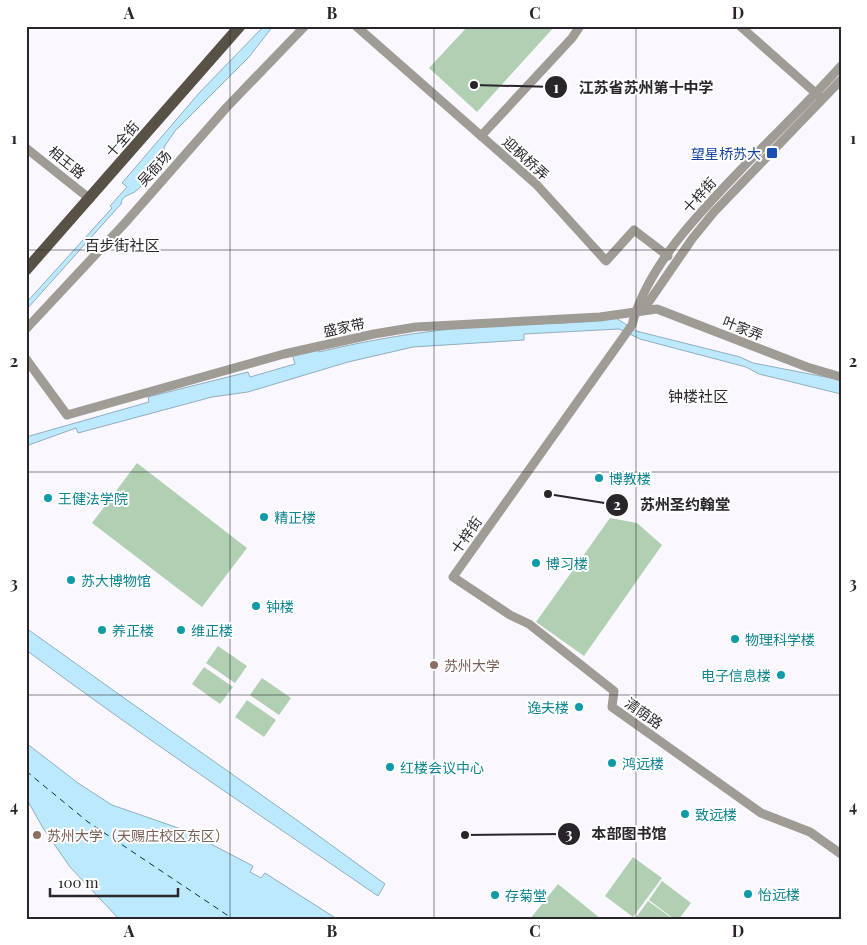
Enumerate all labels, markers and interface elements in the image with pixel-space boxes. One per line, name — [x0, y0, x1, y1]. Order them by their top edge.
text: A — [123, 2, 135, 23]
text: B — [327, 2, 338, 23]
text: C — [529, 2, 541, 23]
text: D — [732, 2, 744, 23]
callout: 江苏省苏州第十中学 — [544, 72, 724, 102]
text: 1 — [553, 77, 559, 97]
text: 江苏省苏州第十中学 — [578, 77, 714, 97]
street label: 十全街 — [101, 117, 143, 161]
text: 1 — [11, 127, 17, 148]
text: 1 — [850, 127, 856, 148]
street label: 迎枫桥弄 — [499, 132, 553, 184]
street label: 相王路 — [45, 141, 89, 183]
place label: 望星桥苏大 — [691, 144, 761, 163]
street label: 吴衙场 — [133, 146, 175, 190]
marker: 望星桥苏大 — [765, 146, 779, 160]
street label: 十梓街 — [678, 173, 720, 217]
district label: 百步街社区 — [84, 235, 160, 255]
street label: 叶家弄 — [720, 312, 766, 344]
street label: 盛家带 — [321, 313, 367, 341]
text: 2 — [10, 350, 18, 371]
text: 2 — [849, 350, 857, 371]
district label: 钟楼社区 — [668, 386, 728, 406]
place label: 博教楼 — [609, 469, 651, 488]
marker: 博教楼 — [593, 472, 605, 484]
place label: 王健法学院 — [58, 489, 128, 508]
callout: 苏州圣约翰堂 — [605, 490, 740, 520]
marker: 王健法学院 — [42, 492, 54, 504]
text: 2 — [613, 494, 621, 514]
text: 苏州圣约翰堂 — [640, 494, 730, 514]
place label: 精正楼 — [274, 508, 316, 527]
marker: 精正楼 — [258, 511, 270, 523]
street label: 十梓街 — [446, 512, 486, 558]
place label: 博习楼 — [546, 554, 588, 573]
marker: 博习楼 — [530, 557, 542, 569]
place label: 苏大博物馆 — [81, 571, 151, 590]
text: 3 — [10, 572, 18, 593]
text: 3 — [849, 572, 857, 593]
marker: 苏大博物馆 — [65, 574, 77, 586]
place label: 钟楼 — [266, 597, 294, 616]
marker: 钟楼 — [250, 600, 262, 612]
place label: 养正楼 — [112, 621, 154, 640]
place label: 维正楼 — [191, 621, 233, 640]
marker: 养正楼 — [96, 624, 108, 636]
marker: 维正楼 — [175, 624, 187, 636]
place label: 物理科学楼 — [745, 630, 815, 649]
marker: 物理科学楼 — [729, 633, 741, 645]
place label: 苏州大学 — [444, 656, 500, 675]
marker: 苏州大学 — [428, 659, 440, 671]
place label: 电子信息楼 — [701, 666, 771, 685]
marker: 电子信息楼 — [775, 669, 787, 681]
street label: 清荫路 — [621, 693, 667, 733]
place label: 逸夫楼 — [527, 698, 569, 717]
marker: 逸夫楼 — [573, 701, 585, 713]
place label: 鸿远楼 — [622, 754, 664, 773]
marker: 鸿远楼 — [606, 757, 618, 769]
place label: 红楼会议中心 — [400, 758, 484, 777]
marker: 红楼会议中心 — [384, 761, 396, 773]
text: 4 — [10, 795, 18, 816]
text: 4 — [849, 795, 857, 816]
place label: 致远楼 — [695, 805, 737, 824]
marker: 致远楼 — [679, 808, 691, 820]
callout: 本部图书馆 — [557, 819, 677, 849]
text: 3 — [565, 823, 573, 843]
text: 本部图书馆 — [591, 823, 667, 843]
place label: 苏州大学（天赐庄校区东区） — [47, 826, 229, 845]
marker: 苏州大学（天赐庄校区东区） — [31, 829, 43, 841]
scale bar — [50, 865, 178, 897]
text: 100 m — [58, 872, 99, 892]
place label: 怡远楼 — [758, 885, 800, 904]
place label: 存菊堂 — [505, 886, 547, 905]
marker: 怡远楼 — [742, 888, 754, 900]
marker: 存菊堂 — [489, 889, 501, 901]
text: A — [123, 920, 135, 941]
text: B — [327, 920, 338, 941]
text: C — [529, 920, 541, 941]
text: D — [732, 920, 744, 941]

